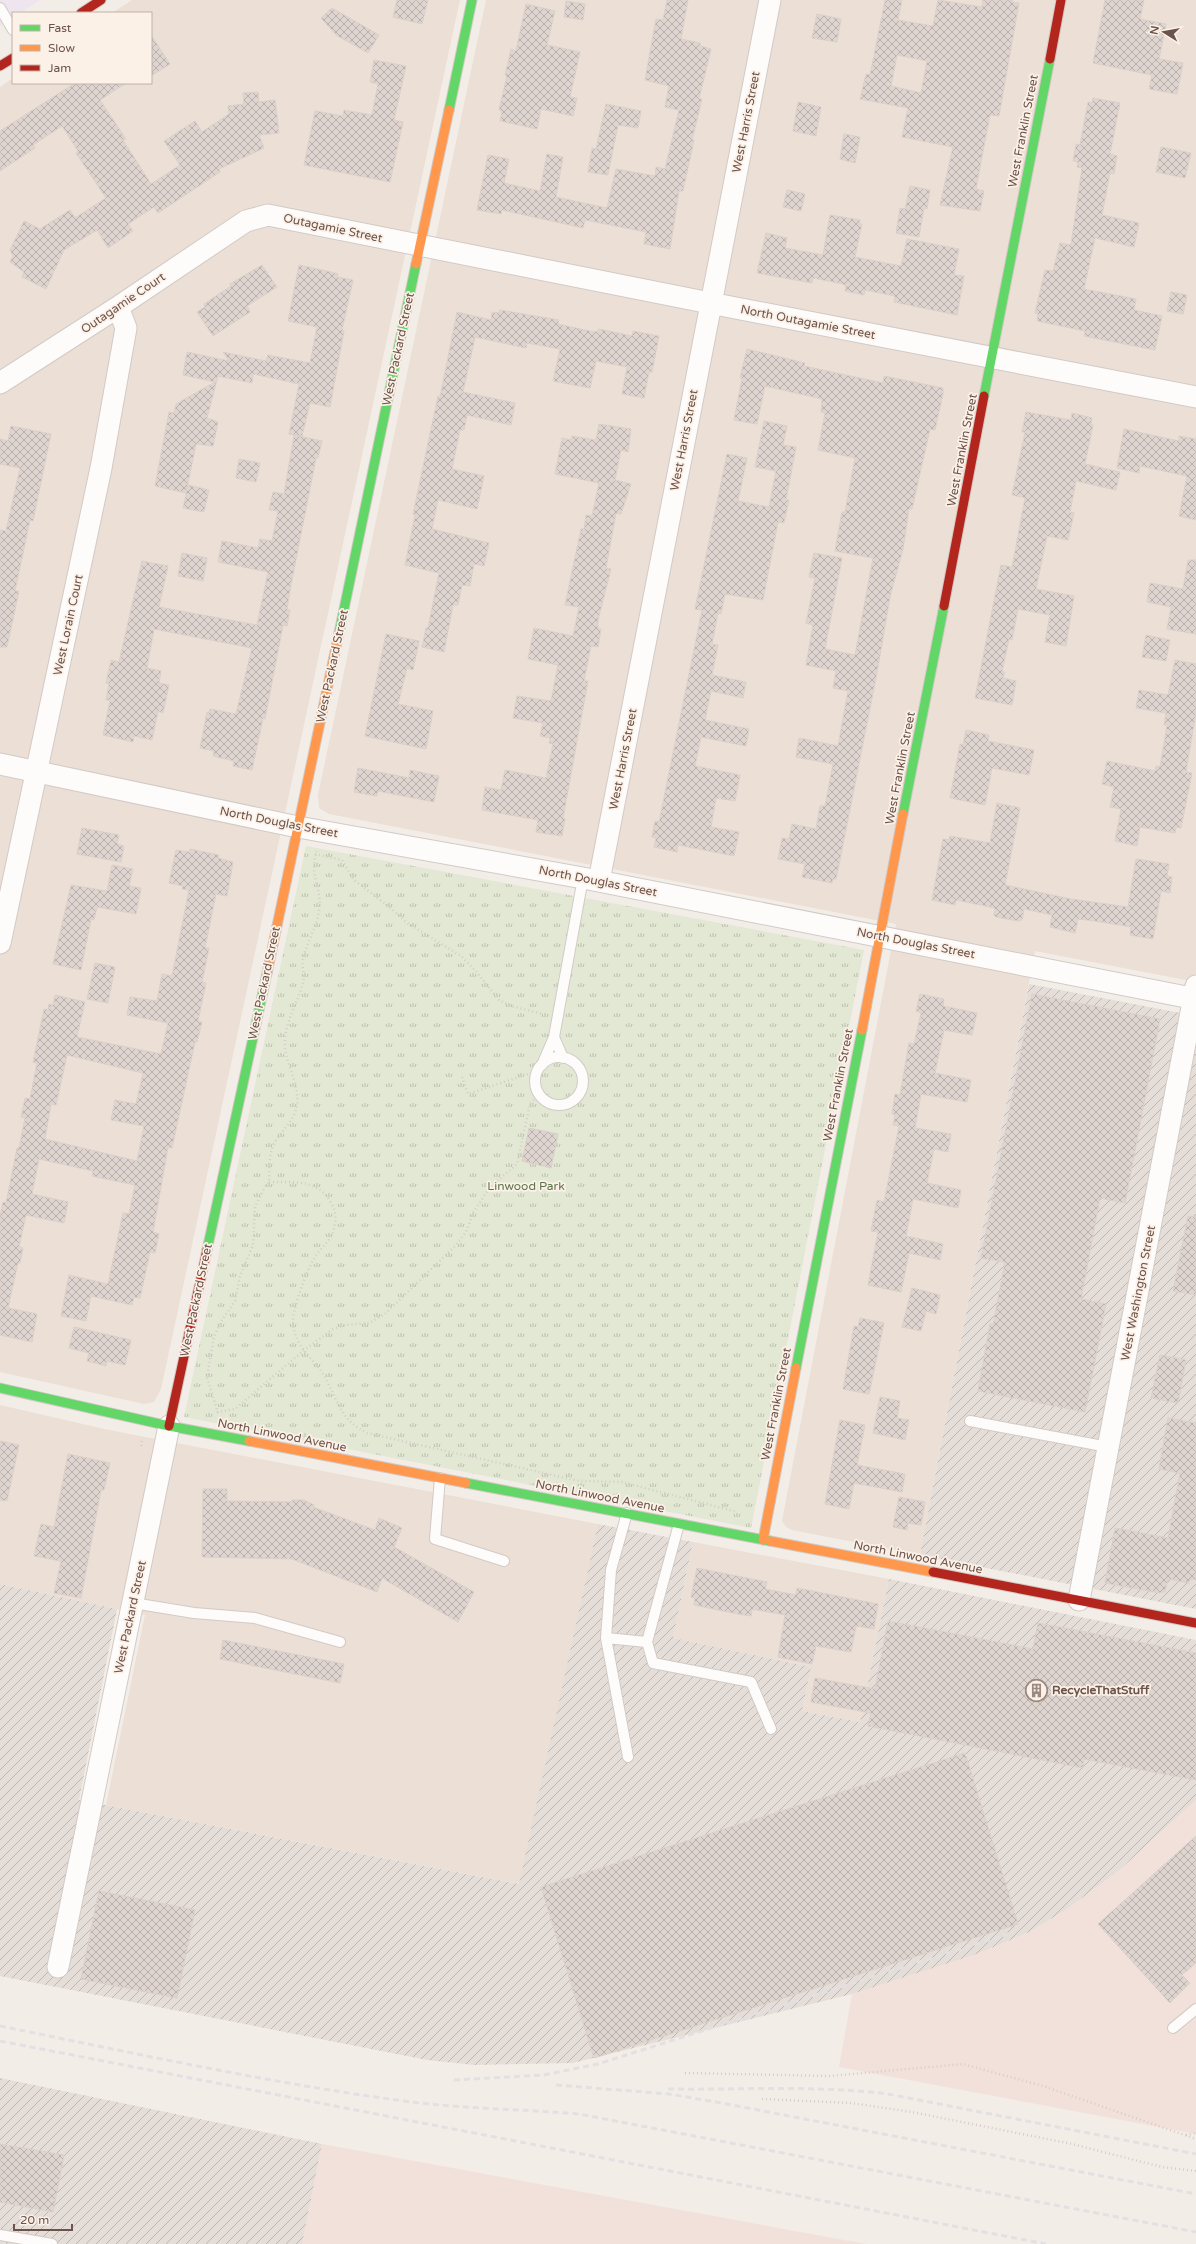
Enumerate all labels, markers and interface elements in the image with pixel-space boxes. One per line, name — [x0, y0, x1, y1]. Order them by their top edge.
legend — [12, 12, 152, 84]
north arrow — [1144, 12, 1184, 52]
text: Fast — [48, 21, 72, 35]
text: N — [1147, 25, 1162, 36]
text: Slow — [48, 41, 75, 55]
text: Jam — [48, 61, 71, 75]
street label: West Harris Street — [729, 70, 763, 174]
street label: West Franklin Street — [1005, 73, 1041, 189]
street label: Outagamie Street — [282, 211, 384, 245]
street label: Outagamie Court — [78, 269, 168, 336]
street label: West Packard Street — [379, 291, 417, 407]
street label: North Outagamie Street — [739, 302, 877, 342]
street label: West Harris Street — [667, 388, 701, 492]
street label: West Franklin Street — [944, 392, 980, 508]
street label: West Lorain Court — [50, 573, 86, 677]
street label: West Packard Street — [313, 608, 351, 724]
street label: West Harris Street — [606, 707, 640, 811]
street label: West Franklin Street — [882, 710, 918, 826]
street label: North Douglas Street — [219, 804, 340, 840]
street label: North Douglas Street — [538, 863, 659, 899]
street label: West Packard Street — [245, 925, 283, 1041]
street label: North Douglas Street — [856, 925, 977, 961]
street label: West Franklin Street — [820, 1027, 856, 1143]
park label: Linwood Park — [487, 1179, 565, 1193]
street label: West Washington Street — [1118, 1224, 1158, 1362]
street label: West Packard Street — [177, 1242, 215, 1358]
street label: West Franklin Street — [758, 1346, 794, 1462]
street label: North Linwood Avenue — [216, 1416, 348, 1454]
street label: North Linwood Avenue — [534, 1477, 666, 1515]
street label: North Linwood Avenue — [852, 1538, 984, 1576]
street label: West Packard Street — [111, 1559, 149, 1675]
building icon: RecycleThatStuff — [1023, 1677, 1049, 1703]
place label: RecycleThatStuff — [1052, 1683, 1150, 1698]
scale bar — [14, 2206, 72, 2232]
text: 20 m — [20, 2213, 49, 2227]

